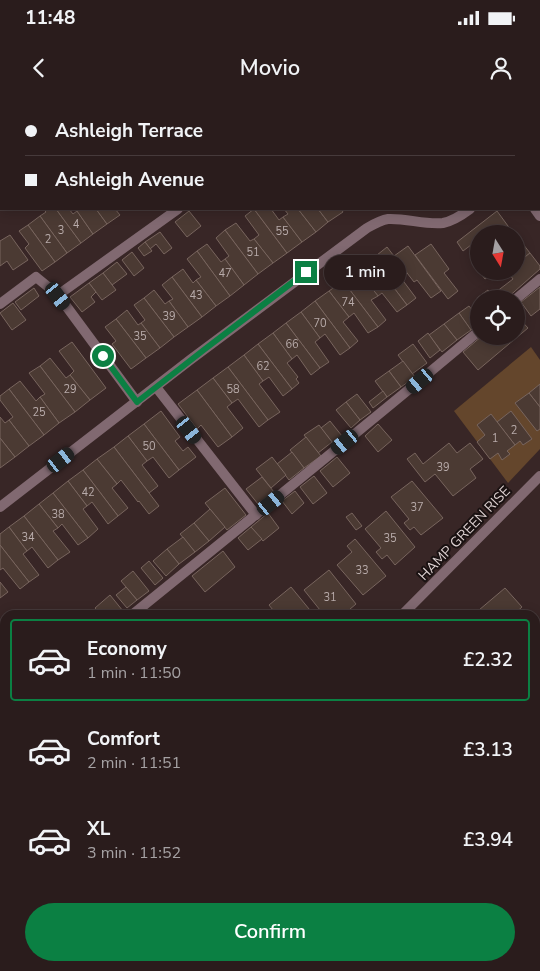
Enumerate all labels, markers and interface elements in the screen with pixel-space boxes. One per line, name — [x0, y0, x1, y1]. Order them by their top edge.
text: 11:48 — [25, 5, 75, 31]
text: Movio — [240, 53, 300, 83]
icon: back — [25, 54, 53, 82]
icon: person — [487, 54, 515, 82]
text: Ashleigh Terrace — [55, 118, 203, 144]
text: Ashleigh Avenue — [55, 167, 204, 193]
house number: 4 — [73, 217, 80, 232]
house number: 3 — [58, 223, 64, 238]
house number: 55 — [275, 224, 289, 239]
north arrow — [470, 225, 525, 280]
map controls — [470, 225, 525, 345]
house number: 2 — [45, 232, 51, 247]
house number: 51 — [246, 245, 260, 260]
callout: 1 min — [324, 254, 406, 290]
route end — [295, 261, 317, 283]
text: 1 min — [345, 261, 385, 283]
house number: 47 — [218, 266, 232, 281]
car — [42, 280, 73, 312]
house number: 43 — [189, 288, 203, 303]
button: locate — [470, 290, 525, 345]
house number: 74 — [341, 295, 355, 310]
house number: 39 — [162, 309, 176, 324]
house number: 70 — [313, 316, 327, 331]
house number: 35 — [133, 329, 147, 344]
house number: 66 — [285, 337, 299, 352]
route start — [92, 345, 114, 367]
house number: 62 — [256, 359, 270, 374]
car — [403, 366, 436, 396]
house number: 29 — [63, 382, 77, 397]
house number: 58 — [226, 382, 240, 397]
house number: 25 — [32, 405, 46, 420]
car — [173, 414, 204, 446]
house number: 2 — [511, 423, 517, 438]
car — [328, 427, 361, 457]
house number: 1 — [492, 431, 498, 446]
house number: 50 — [142, 439, 156, 454]
car — [44, 445, 77, 475]
house number: 39 — [436, 460, 450, 475]
street label: HAMP GREEN RISE — [414, 482, 515, 585]
house number: 42 — [81, 485, 95, 500]
car — [254, 488, 287, 518]
house number: 37 — [410, 500, 424, 515]
house number: 38 — [51, 507, 65, 522]
house number: 34 — [21, 530, 35, 545]
house number: 35 — [383, 531, 397, 546]
house number: 33 — [355, 563, 369, 578]
house number: 31 — [323, 590, 337, 605]
text: Economy — [87, 636, 167, 662]
icon: car — [27, 638, 72, 683]
text: £2.32 — [463, 647, 513, 673]
text: 1 min · 11:50 — [87, 662, 181, 684]
text: Comfort — [87, 726, 160, 752]
icon: car — [27, 728, 72, 773]
text: £3.13 — [463, 737, 513, 763]
text: 2 min · 11:51 — [87, 752, 181, 774]
text: XL — [87, 816, 110, 842]
icon: car — [27, 818, 72, 863]
text: £3.94 — [463, 827, 513, 853]
text: 3 min · 11:52 — [87, 842, 181, 864]
button: Confirm — [25, 903, 515, 961]

